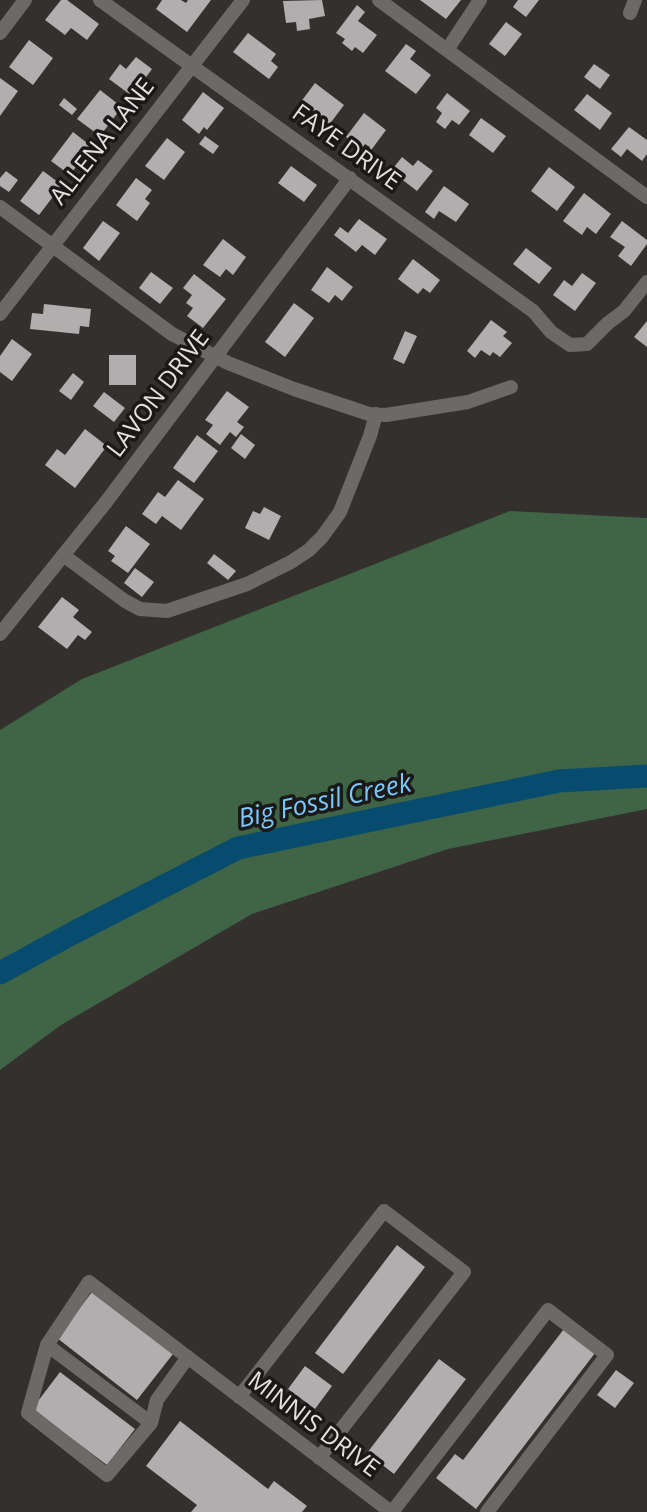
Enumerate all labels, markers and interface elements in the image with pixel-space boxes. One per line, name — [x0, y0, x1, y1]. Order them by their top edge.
street label: ALLENA LANE — [45, 73, 161, 211]
street label: FAYE DRIVE — [286, 99, 406, 197]
street label: LAVON DRIVE — [102, 325, 216, 463]
water label: Big Fossil Creek — [236, 768, 414, 836]
street label: MINNIS DRIVE — [242, 1366, 384, 1484]

